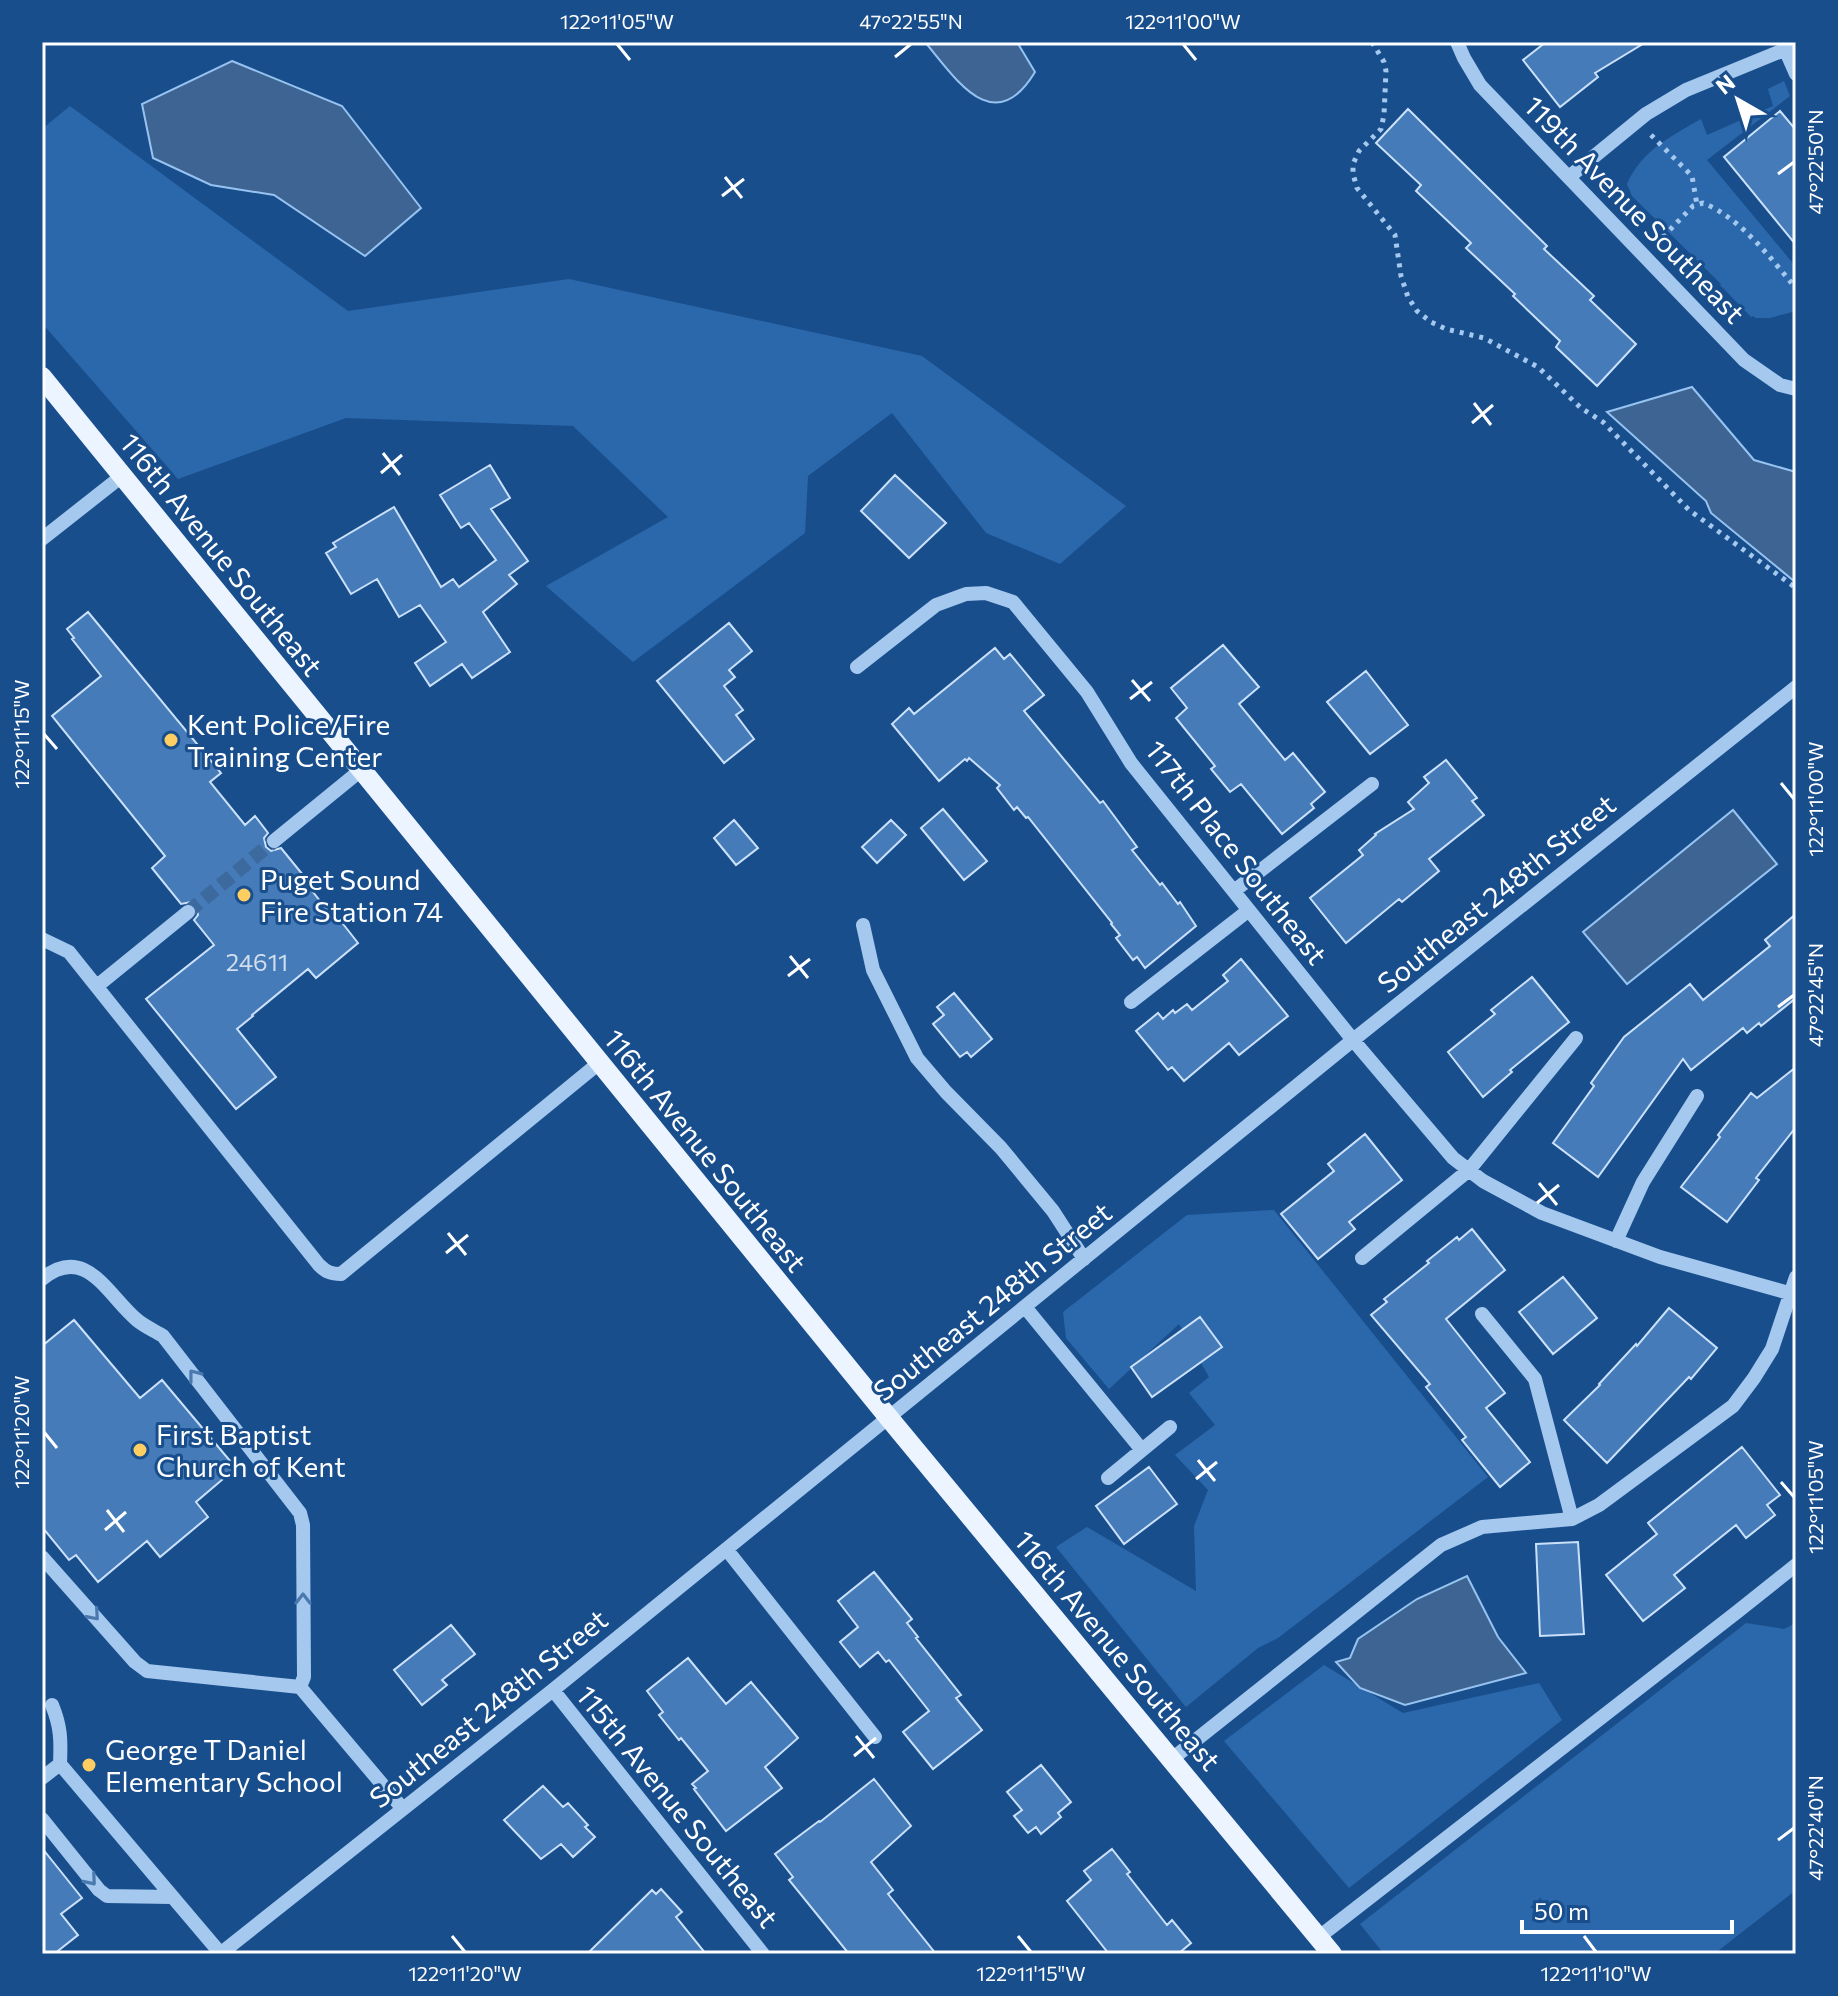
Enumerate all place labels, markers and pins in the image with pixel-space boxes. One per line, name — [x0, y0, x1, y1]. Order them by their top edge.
place label: Kent Police/Fire Training Center — [187, 707, 390, 773]
marker: Kent Police/Fire Training Center — [162, 731, 180, 749]
place label: Puget Sound Fire Station 74 — [260, 862, 443, 928]
marker: Puget Sound Fire Station 74 — [235, 886, 253, 904]
place label: First Baptist Church of Kent — [156, 1417, 346, 1483]
marker: First Baptist Church of Kent — [131, 1441, 149, 1459]
place label: George T Daniel Elementary School — [105, 1732, 343, 1798]
marker: George T Daniel Elementary School — [80, 1756, 98, 1774]

